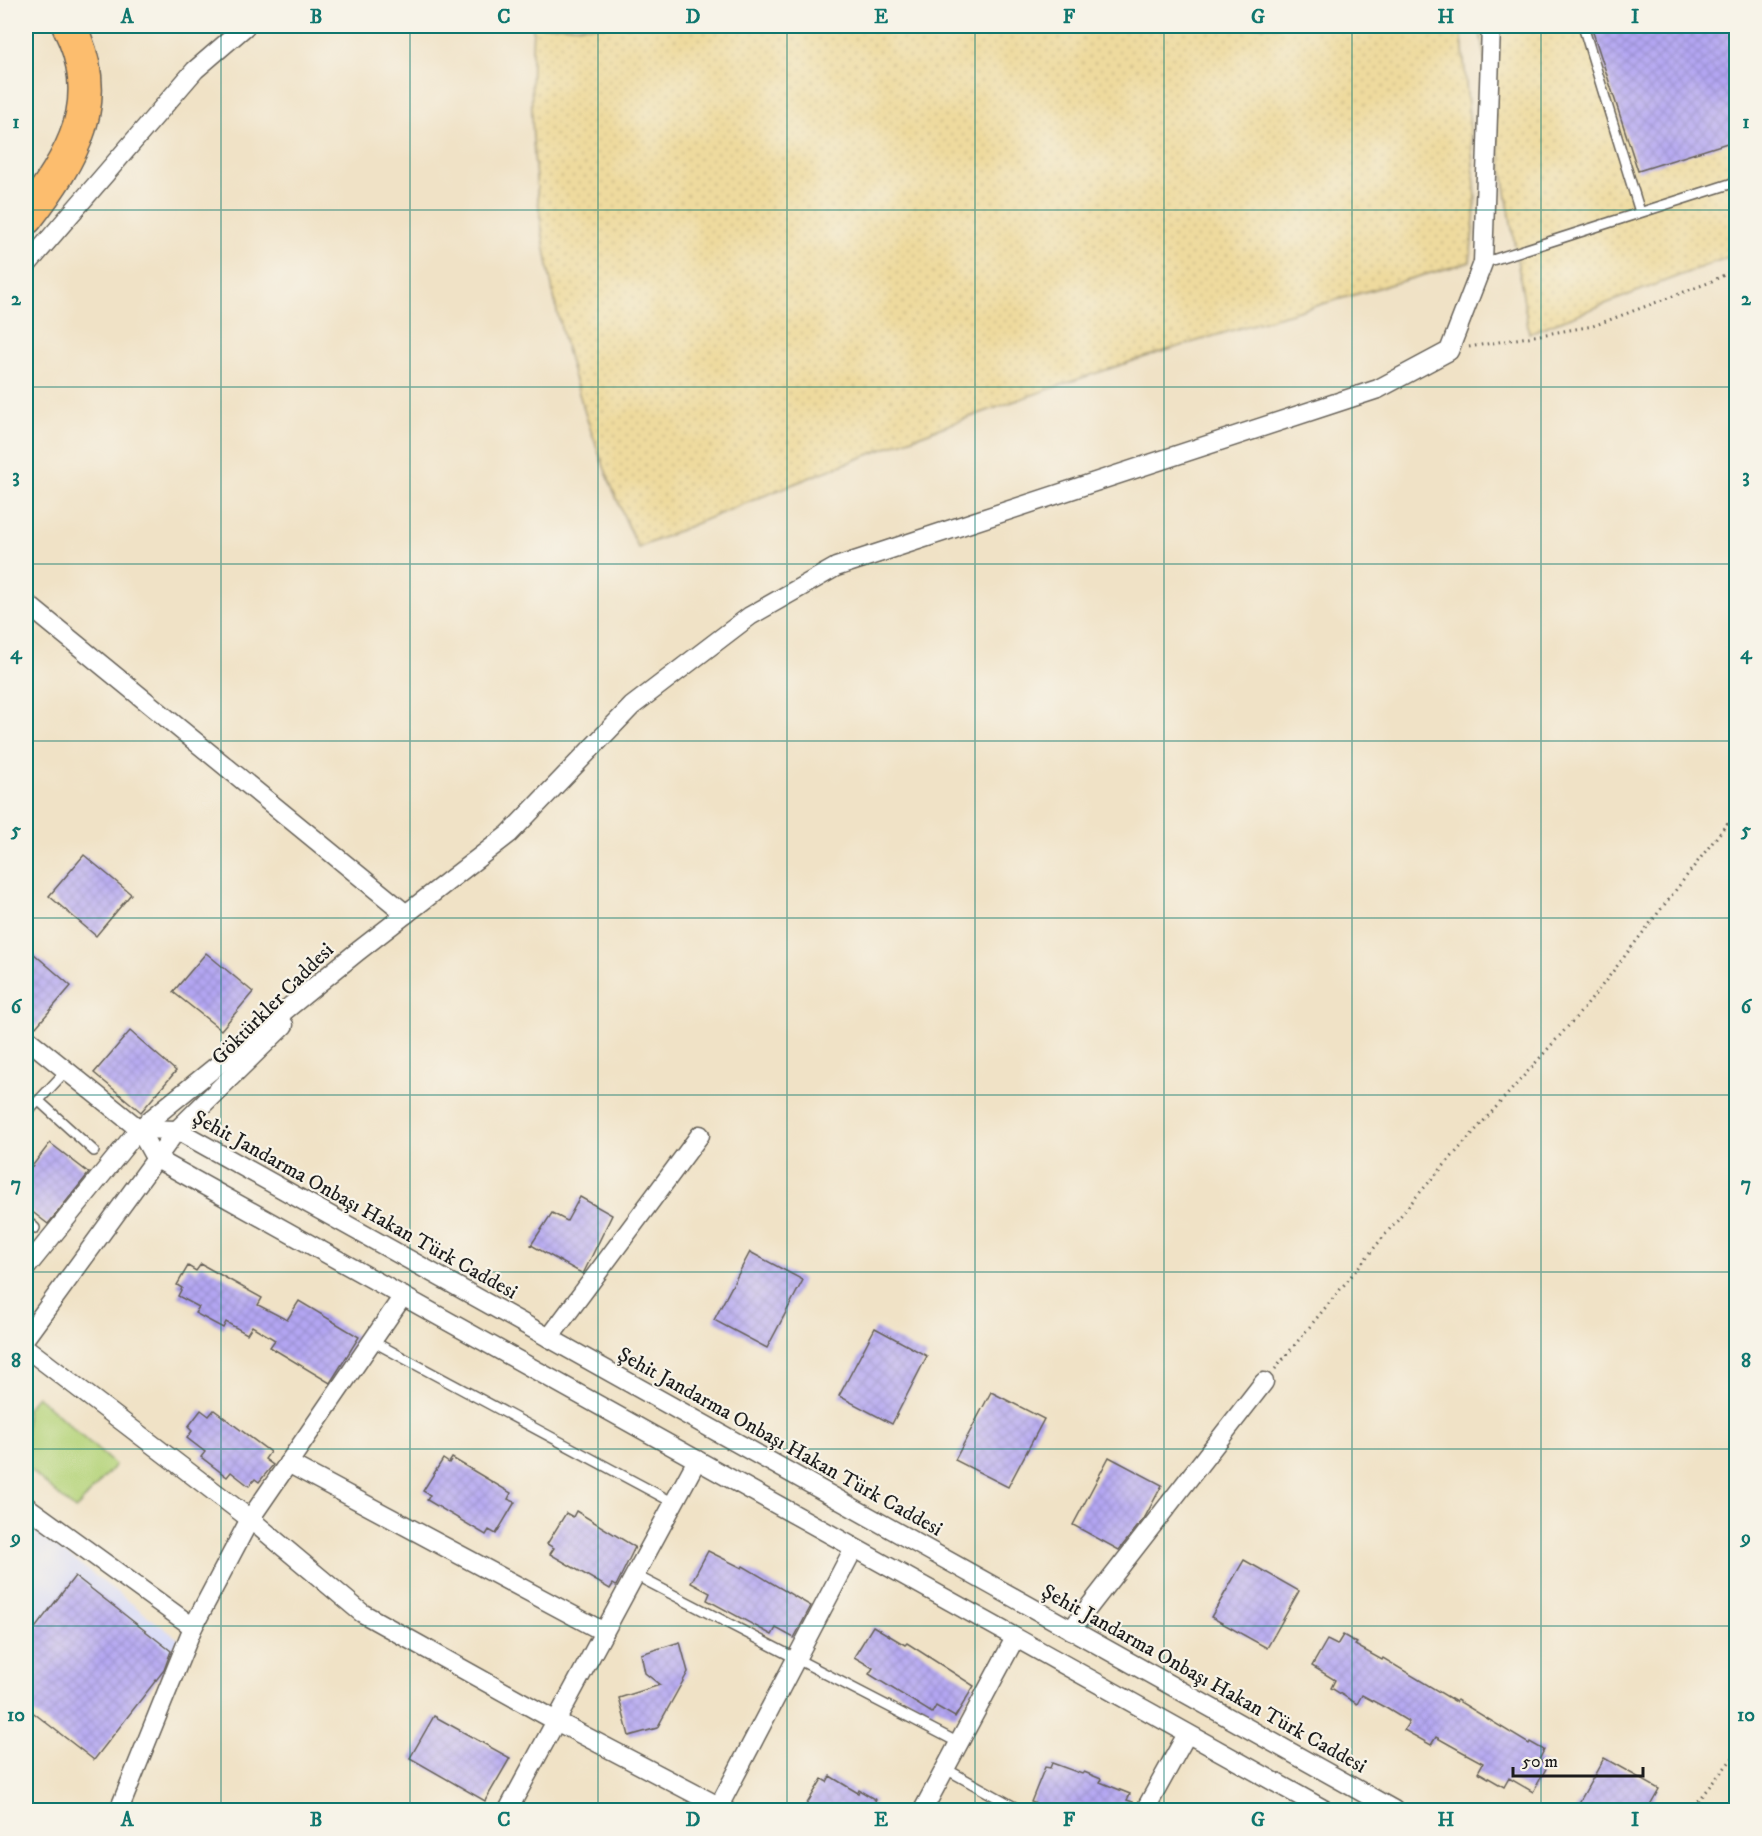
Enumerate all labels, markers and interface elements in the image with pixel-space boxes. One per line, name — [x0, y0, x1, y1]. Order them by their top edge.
text: A — [120, 5, 135, 30]
text: B — [310, 5, 322, 30]
text: C — [497, 5, 511, 30]
text: D — [686, 5, 701, 30]
text: E — [874, 5, 888, 30]
text: F — [1063, 5, 1076, 30]
text: G — [1251, 5, 1265, 30]
text: H — [1438, 5, 1455, 30]
text: I — [1631, 5, 1639, 30]
text: 1 — [12, 110, 20, 135]
text: 1 — [1742, 110, 1750, 135]
text: 2 — [11, 287, 22, 312]
text: 2 — [1741, 287, 1752, 312]
text: 3 — [12, 464, 20, 489]
text: 3 — [1742, 464, 1750, 489]
text: 4 — [10, 641, 23, 666]
text: 4 — [1740, 641, 1753, 666]
text: 5 — [10, 818, 21, 843]
text: 5 — [1740, 818, 1751, 843]
street label: Göktürkler Caddesi — [206, 937, 340, 1071]
text: 6 — [11, 995, 23, 1020]
text: 6 — [1741, 995, 1753, 1020]
street label: Şehit Jandarma Onbaşı Hakan Türk Caddesi — [188, 1105, 522, 1305]
text: 7 — [11, 1172, 21, 1197]
text: 7 — [1741, 1172, 1751, 1197]
street label: Şehit Jandarma Onbaşı Hakan Türk Caddesi — [613, 1342, 947, 1542]
text: 8 — [11, 1349, 21, 1374]
text: 8 — [1741, 1349, 1751, 1374]
text: 9 — [9, 1526, 21, 1551]
text: 9 — [1739, 1526, 1751, 1551]
street label: Şehit Jandarma Onbaşı Hakan Türk Caddesi — [1037, 1579, 1371, 1779]
text: 10 — [7, 1703, 25, 1728]
text: 10 — [1737, 1703, 1755, 1728]
scale bar — [1513, 1740, 1644, 1778]
text: 50 m — [1522, 1751, 1558, 1773]
text: A — [120, 1808, 135, 1833]
text: B — [310, 1808, 322, 1833]
text: C — [497, 1808, 511, 1833]
text: D — [686, 1808, 701, 1833]
text: E — [874, 1808, 888, 1833]
text: F — [1063, 1808, 1076, 1833]
text: G — [1251, 1808, 1265, 1833]
text: H — [1438, 1808, 1455, 1833]
text: I — [1631, 1808, 1639, 1833]

